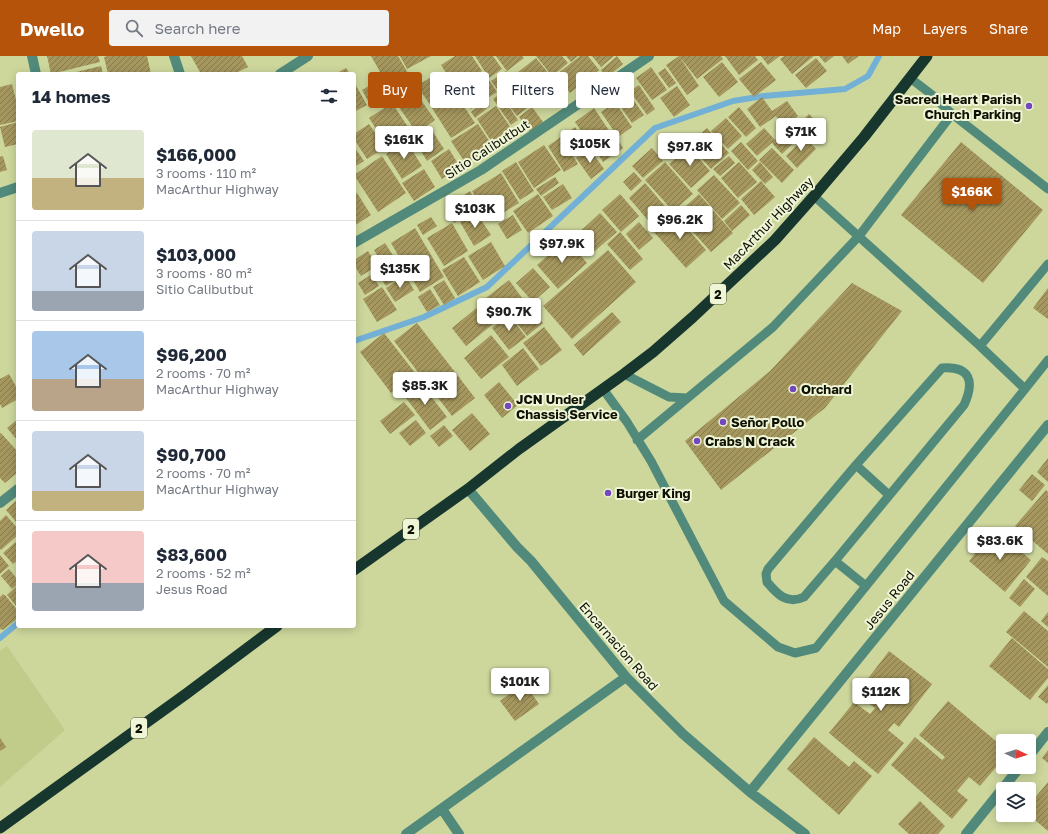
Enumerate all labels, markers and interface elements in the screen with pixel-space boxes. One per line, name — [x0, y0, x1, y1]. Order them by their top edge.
search box — [109, 10, 389, 46]
text: Dwello — [20, 17, 85, 40]
icon: search — [123, 17, 145, 39]
text: Search here — [155, 19, 240, 37]
text: Map — [872, 20, 901, 37]
text: Layers — [923, 20, 967, 37]
text: Share — [989, 20, 1028, 37]
chip: Buy — [368, 72, 422, 108]
chip: Rent — [430, 72, 489, 108]
chip: Filters — [497, 72, 568, 108]
chip: New — [576, 72, 634, 108]
icon: filters — [318, 85, 340, 107]
text: 14 homes — [32, 86, 111, 107]
place label: Sacred Heart Parish Church Parking — [895, 91, 1021, 122]
marker: Sacred Heart Parish Church Parking — [1024, 101, 1034, 111]
street label: Sitio Calibutbut — [442, 116, 532, 182]
pin: $71K — [777, 118, 825, 152]
text: $71K — [785, 123, 817, 139]
pin: $161K — [376, 126, 432, 160]
pin: $105K — [562, 130, 618, 164]
text: $161K — [384, 131, 424, 147]
pin: $97.8K — [657, 133, 723, 167]
text: $105K — [569, 135, 611, 151]
text: $97.8K — [667, 138, 713, 154]
text: $166,000 — [156, 144, 236, 165]
icon: home — [64, 146, 112, 194]
text: 3 rooms · 110 m² — [156, 165, 256, 181]
street label: MacArthur Highway — [720, 173, 817, 273]
pin: $166K — [944, 178, 1000, 212]
text: MacArthur Highway — [156, 181, 279, 197]
text: $166K — [951, 183, 993, 199]
pin: $103K — [447, 195, 503, 229]
text: $103K — [454, 200, 496, 216]
pin: $96.2K — [647, 206, 713, 240]
text: $96.2K — [657, 211, 703, 227]
pin: $97.9K — [529, 230, 595, 264]
text: $97.9K — [539, 235, 585, 251]
text: $103,000 — [156, 244, 236, 265]
icon: home — [64, 247, 112, 295]
pin: $135K — [372, 255, 428, 289]
text: $135K — [380, 260, 420, 276]
text: 3 rooms · 80 m² — [156, 265, 252, 281]
text: Sitio Calibutbut — [156, 281, 254, 297]
road number: 2 — [710, 284, 726, 304]
pin: $90.7K — [476, 298, 542, 332]
text: $90.7K — [486, 303, 532, 319]
text: $96,200 — [156, 344, 227, 365]
icon: home — [64, 347, 112, 395]
text: 2 rooms · 70 m² — [156, 365, 251, 381]
pin: $85.3K — [392, 372, 458, 406]
text: $85.3K — [402, 377, 448, 393]
text: MacArthur Highway — [156, 381, 279, 397]
place label: Orchard — [801, 381, 852, 397]
marker: Orchard — [788, 384, 798, 394]
place label: JCN Under Chassis Service — [516, 391, 618, 422]
marker: JCN Under Chassis Service — [503, 401, 513, 411]
place label: Señor Pollo — [731, 414, 804, 430]
marker: Señor Pollo — [718, 417, 728, 427]
place label: Crabs N Crack — [705, 433, 795, 449]
marker: Crabs N Crack — [692, 436, 702, 446]
text: $90,700 — [156, 444, 226, 465]
icon: home — [64, 447, 112, 495]
text: 2 rooms · 70 m² — [156, 465, 251, 481]
text: MacArthur Highway — [156, 481, 279, 497]
place label: Burger King — [616, 485, 691, 501]
marker: Burger King — [603, 488, 613, 498]
road number: 2 — [403, 519, 419, 539]
pin: $83.6K — [967, 527, 1033, 561]
text: $83.6K — [977, 532, 1023, 548]
text: $83,600 — [156, 544, 227, 565]
icon: home — [64, 547, 112, 595]
text: 2 rooms · 52 m² — [156, 565, 251, 581]
street label: Jesus Road — [860, 567, 918, 633]
text: Jesus Road — [156, 581, 228, 597]
street label: Encarnacion Road — [576, 598, 662, 694]
pin: $101K — [492, 668, 548, 702]
text: $101K — [500, 673, 540, 689]
pin: $112K — [853, 678, 909, 712]
text: $112K — [861, 683, 901, 699]
road number: 2 — [131, 718, 147, 738]
north arrow — [996, 734, 1036, 774]
map controls — [996, 734, 1036, 822]
button: layers — [996, 782, 1036, 822]

